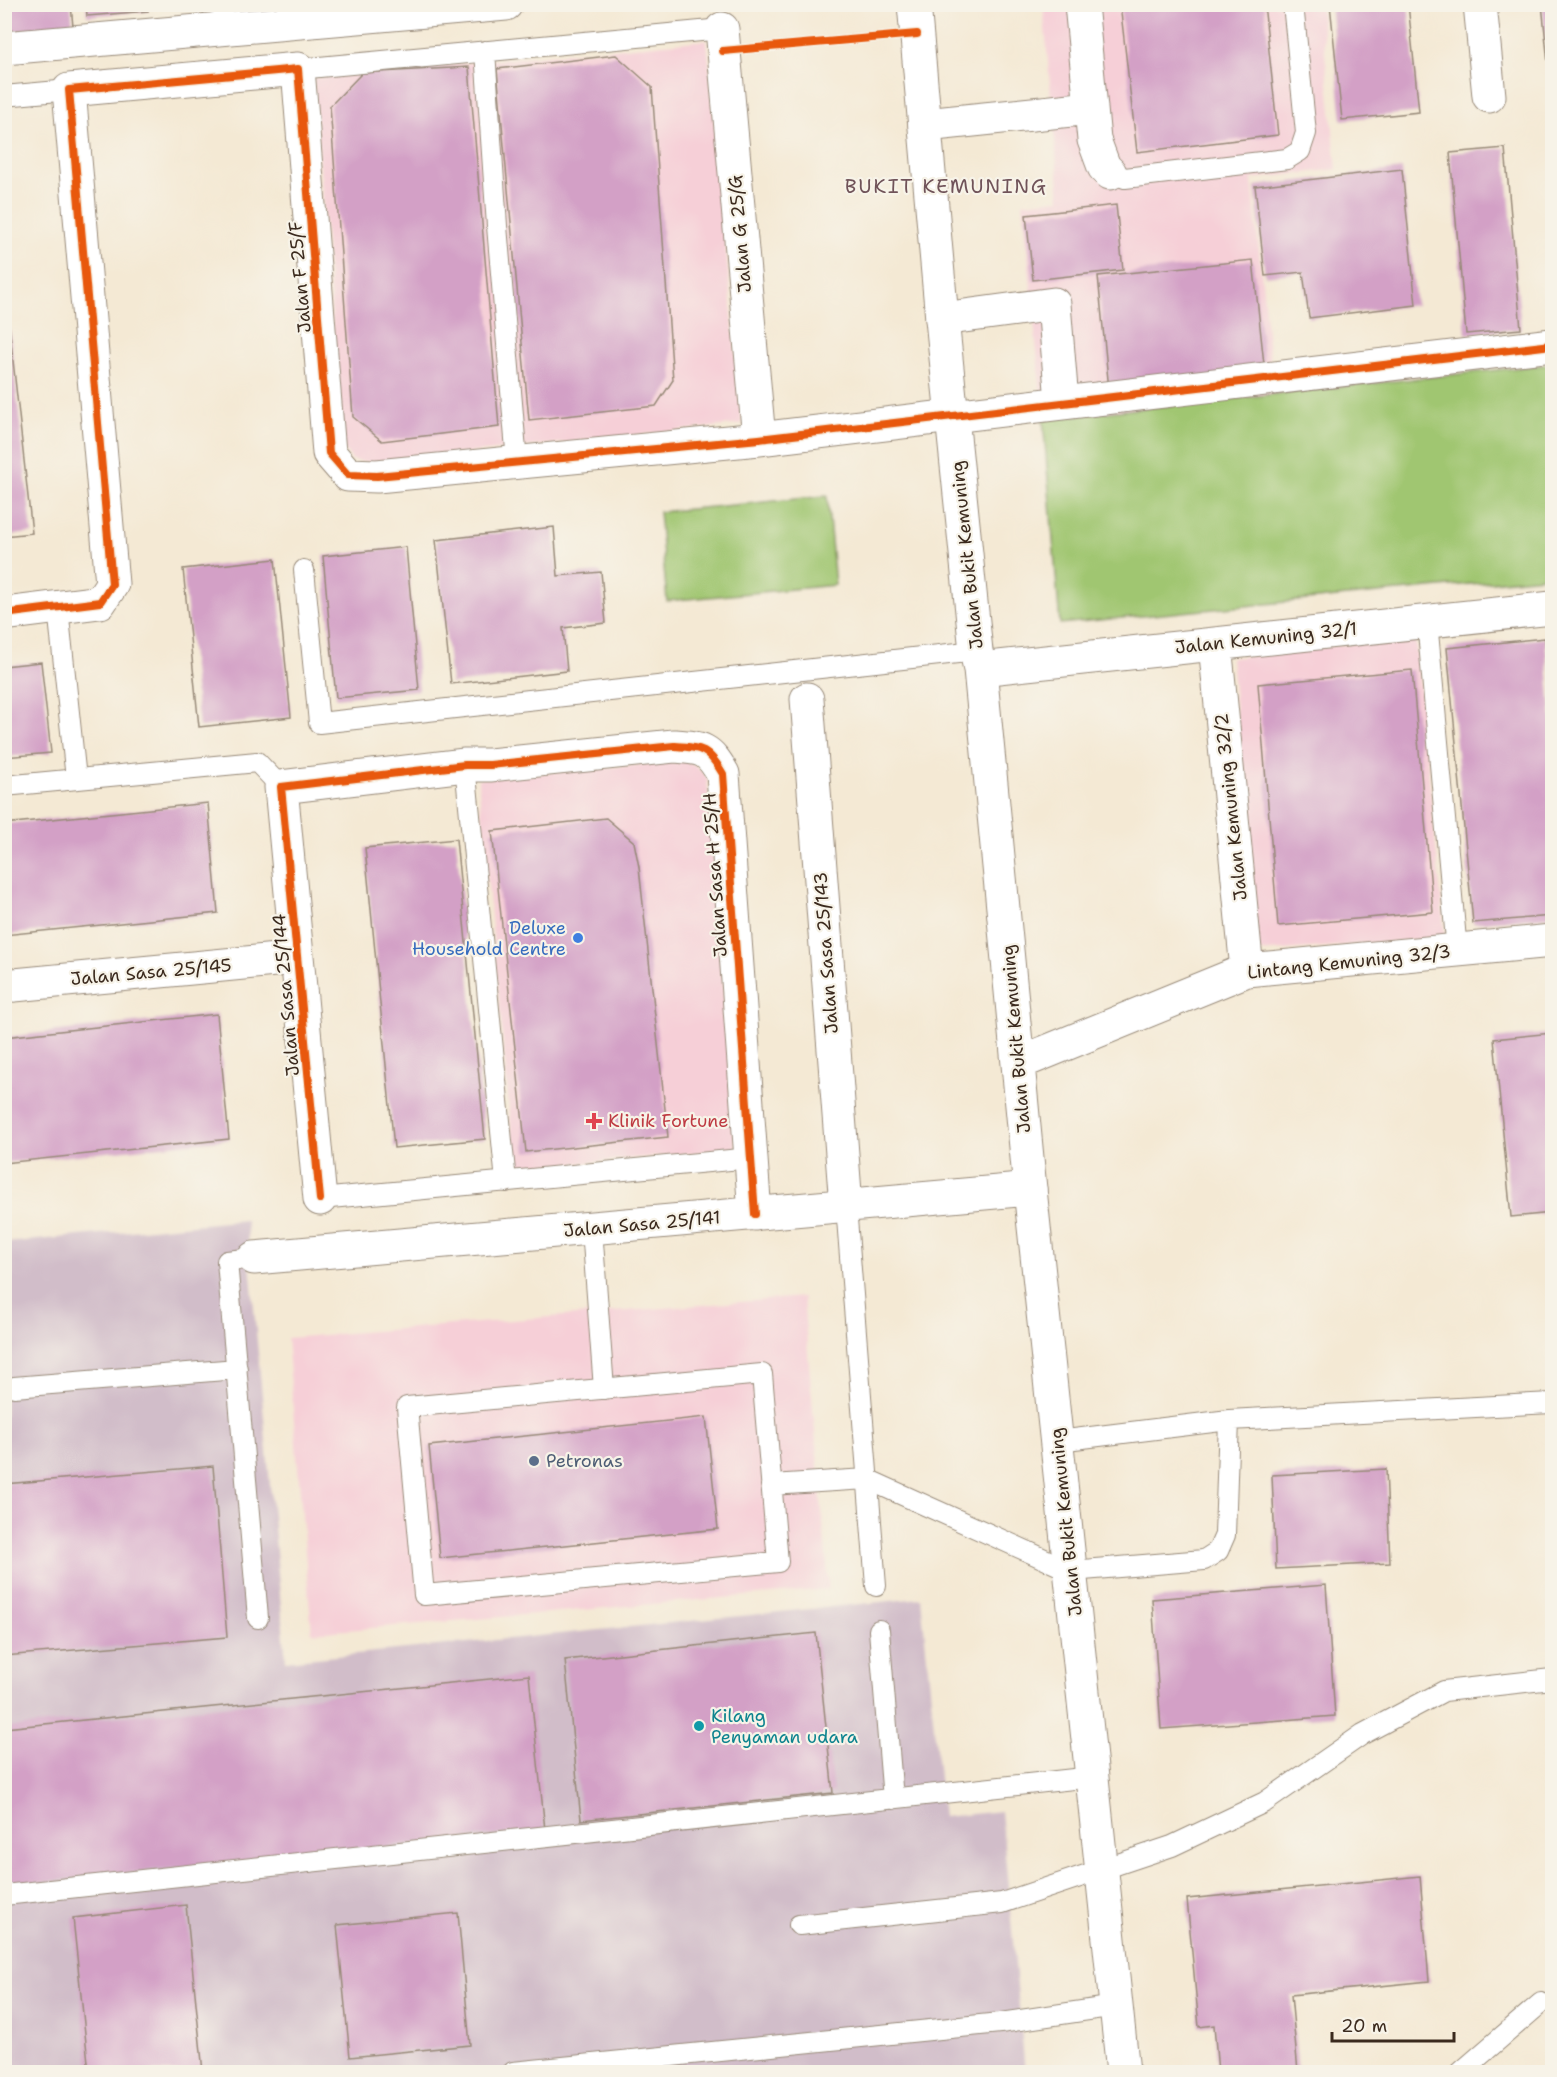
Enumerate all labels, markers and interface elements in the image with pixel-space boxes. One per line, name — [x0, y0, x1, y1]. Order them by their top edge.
district label: BUKIT KEMUNING — [845, 173, 1047, 199]
street label: Jalan G 25/G — [723, 174, 757, 294]
street label: Jalan F 25/F — [283, 220, 317, 334]
street label: Jalan Bukit Kemuning — [945, 460, 989, 650]
street label: Jalan Kemuning 32/1 — [1174, 616, 1358, 660]
street label: Jalan Kemuning 32/2 — [1209, 712, 1253, 902]
street label: Jalan Sasa H 25/H — [697, 792, 733, 958]
street label: Jalan Sasa 25/143 — [808, 871, 844, 1035]
street label: Jalan Sasa 25/144 — [267, 913, 305, 1077]
place label: Deluxe Household Centre — [412, 916, 566, 961]
marker: Deluxe Household Centre — [571, 931, 585, 945]
street label: Lintang Kemuning 32/3 — [1246, 939, 1452, 985]
street label: Jalan Bukit Kemuning — [996, 944, 1036, 1134]
street label: Jalan Sasa 25/145 — [69, 953, 233, 991]
place label: Klinik Fortune — [608, 1109, 729, 1133]
marker: Klinik Fortune — [585, 1112, 603, 1130]
street label: Jalan Sasa 25/141 — [562, 1205, 722, 1243]
street label: Jalan Bukit Kemuning — [1044, 1427, 1088, 1617]
place label: Petronas — [546, 1449, 623, 1473]
marker: Petronas — [527, 1454, 541, 1468]
place label: Kilang Penyaman udara — [711, 1704, 858, 1749]
marker: Kilang Penyaman udara — [692, 1719, 706, 1733]
scale bar — [1332, 2005, 1454, 2043]
text: 20 m — [1341, 2014, 1387, 2038]

